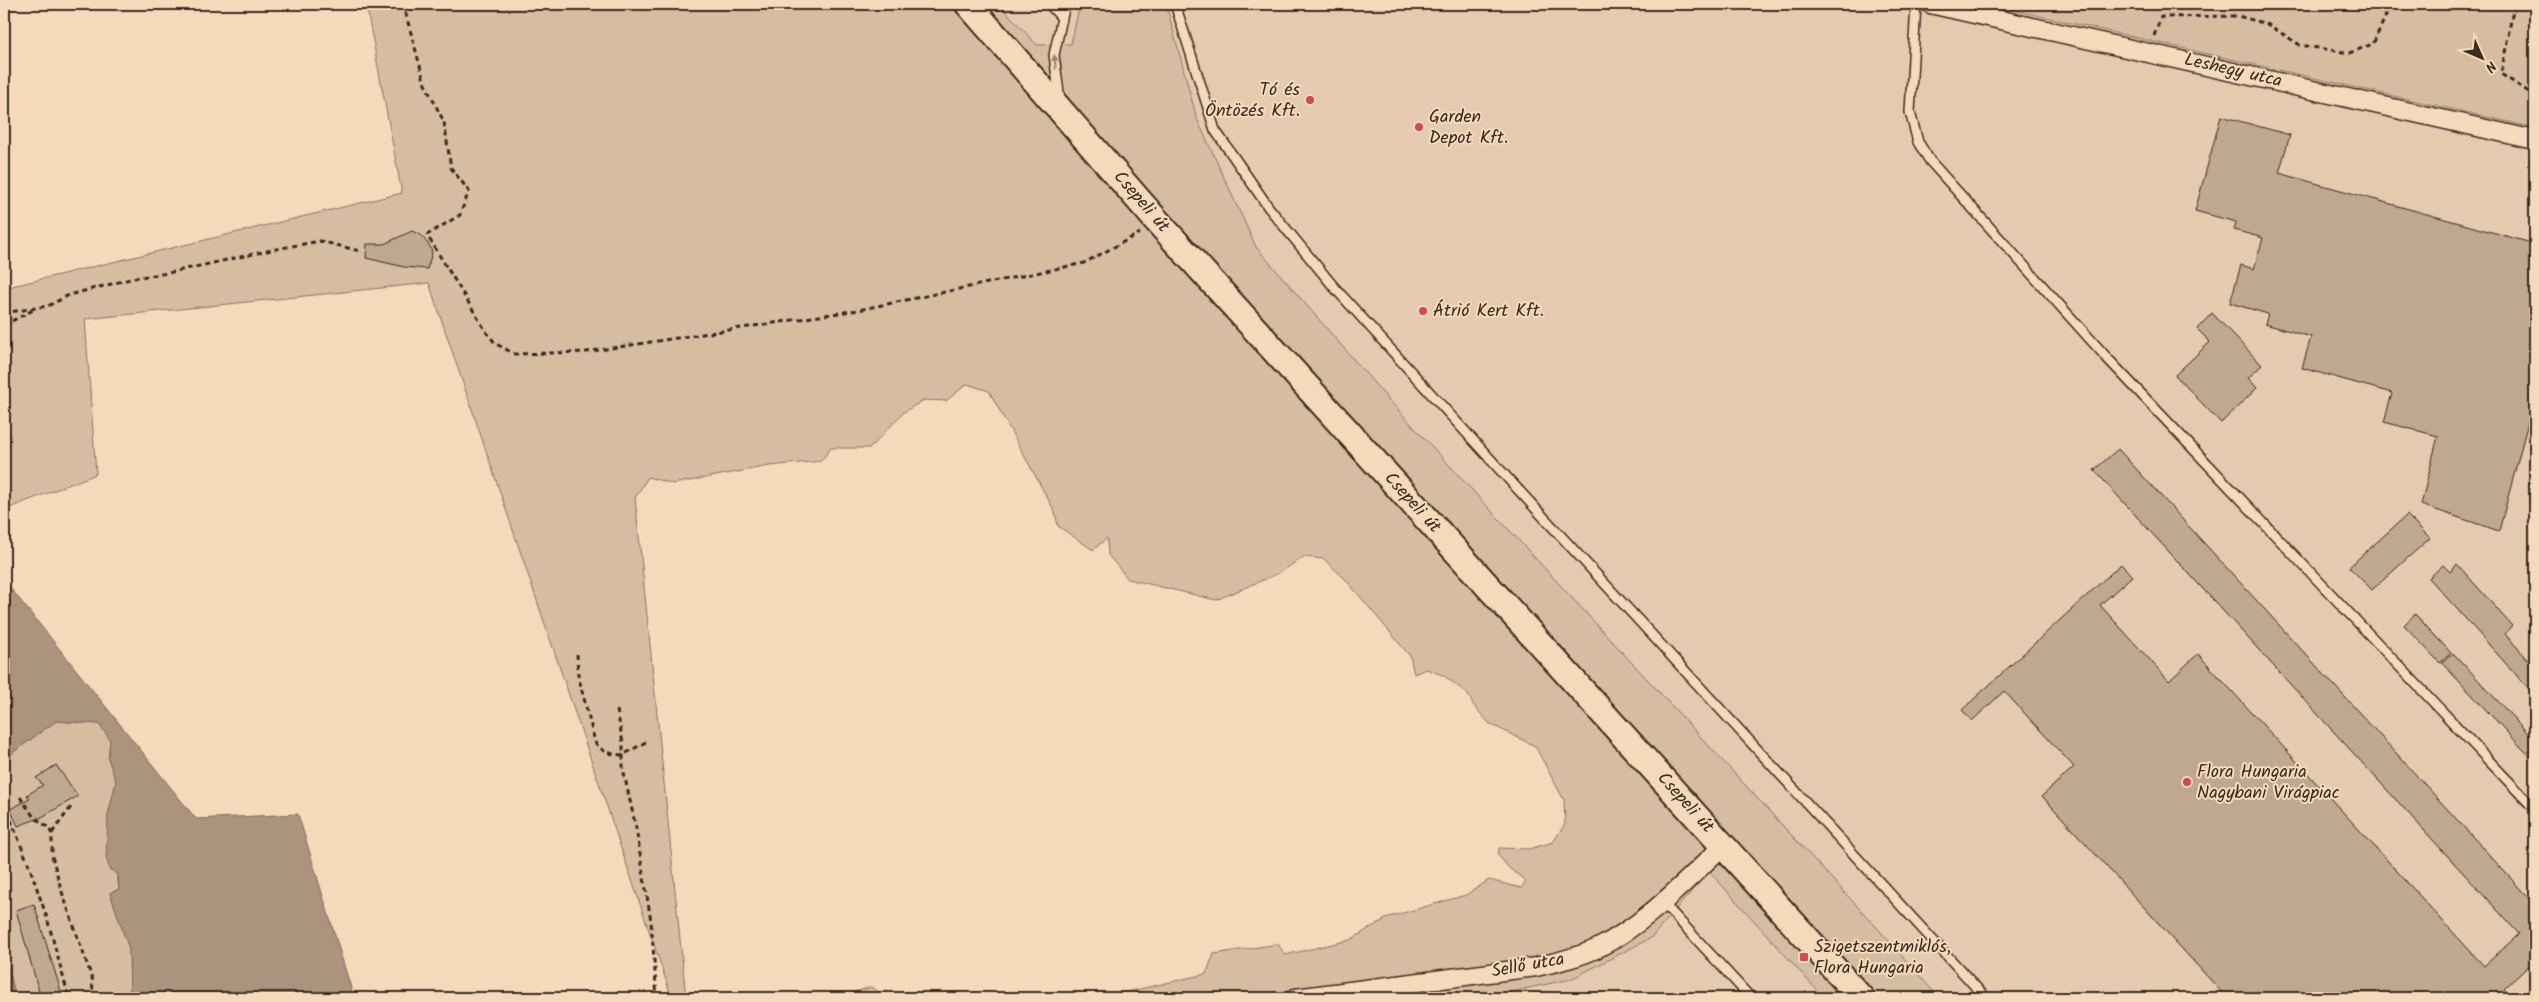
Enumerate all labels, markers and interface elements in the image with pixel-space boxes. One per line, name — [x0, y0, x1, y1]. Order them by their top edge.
north arrow — [2456, 32, 2506, 82]
street label: Leshegy utca — [2181, 46, 2285, 96]
one-way arrow — [1051, 54, 1059, 70]
text: N — [2479, 56, 2501, 78]
place label: Tó és Öntözés Kft. — [1205, 76, 1300, 126]
marker: Tó és Öntözés Kft. — [1304, 94, 1316, 106]
place label: Garden Depot Kft. — [1429, 103, 1508, 153]
marker: Garden Depot Kft. — [1413, 121, 1425, 133]
street label: Csepeli út — [1106, 164, 1177, 240]
place label: Átrió Kert Kft. — [1433, 297, 1544, 326]
marker: Átrió Kert Kft. — [1417, 305, 1429, 317]
street label: Csepeli út — [1376, 466, 1448, 541]
place label: Flora Hungaria Nagybani Virágpiac — [2197, 758, 2340, 808]
street label: Csepeli út — [1649, 766, 1721, 841]
marker: Flora Hungaria Nagybani Virágpiac — [2181, 776, 2193, 788]
place label: Szigetszentmiklós, Flora Hungaria — [1814, 933, 1951, 983]
street label: Sellő utca — [1489, 945, 1567, 987]
marker: Szigetszentmiklós, Flora Hungaria — [1798, 951, 1810, 963]

